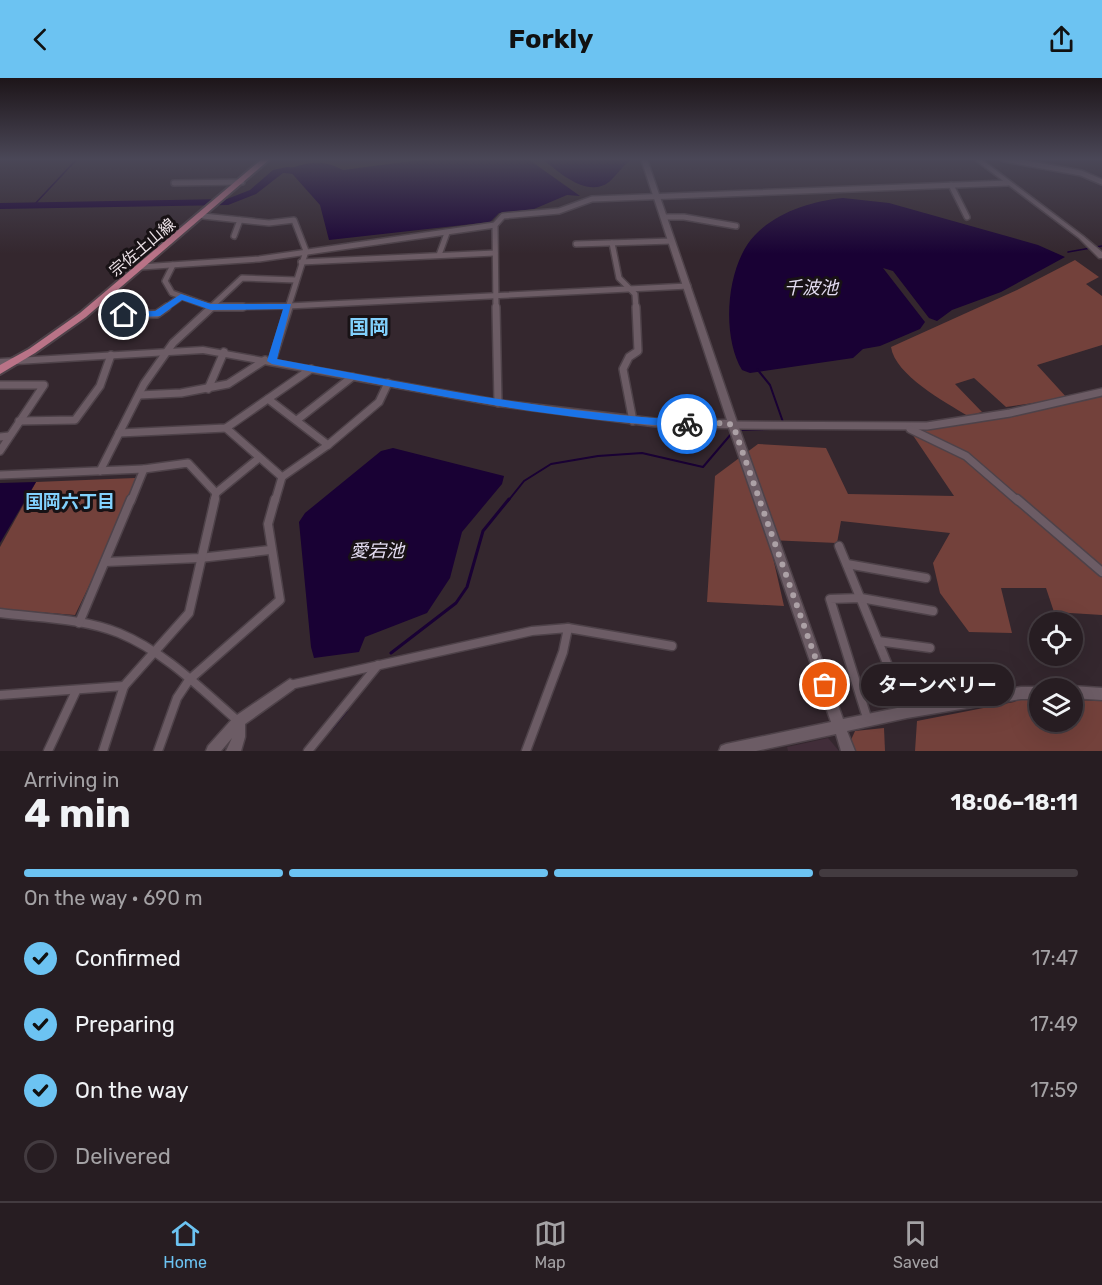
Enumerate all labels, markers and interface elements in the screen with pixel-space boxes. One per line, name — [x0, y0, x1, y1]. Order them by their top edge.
icon: back — [24, 23, 57, 56]
text: Forkly — [509, 23, 593, 55]
icon: share — [1045, 23, 1078, 56]
street label: 宗佐土山線 — [106, 214, 179, 280]
water label: 千波池 — [784, 277, 840, 299]
pin — [98, 289, 149, 340]
icon: home — [107, 298, 140, 331]
district label: 国岡 — [349, 315, 389, 339]
courier — [657, 394, 717, 454]
icon: bike — [671, 408, 704, 441]
district label: 国岡六丁目 — [25, 491, 115, 513]
water label: 愛宕池 — [350, 540, 406, 562]
map controls — [1029, 612, 1083, 732]
button: locate — [1029, 612, 1083, 666]
pin — [799, 659, 850, 710]
callout: ターンベリー — [861, 664, 1014, 706]
icon: bag — [808, 668, 841, 701]
text: ターンベリー — [878, 673, 997, 697]
button: layers — [1029, 678, 1083, 732]
text: Arriving in — [24, 768, 119, 792]
text: 18:06–18:11 — [950, 789, 1078, 816]
text: 4 min — [24, 791, 131, 837]
text: On the way · 690 m — [24, 886, 203, 910]
icon: check — [24, 942, 57, 975]
text: Confirmed — [75, 945, 181, 972]
text: 17:47 — [1032, 946, 1078, 970]
icon: check — [24, 1008, 57, 1041]
text: Preparing — [75, 1011, 175, 1038]
text: 17:49 — [1030, 1012, 1078, 1036]
icon: check — [24, 1074, 57, 1107]
text: On the way — [75, 1077, 189, 1104]
text: 17:59 — [1030, 1078, 1078, 1102]
text: Delivered — [75, 1143, 171, 1170]
tab: Home — [163, 1217, 207, 1272]
tab: Map — [534, 1217, 567, 1272]
tab: Saved — [893, 1217, 939, 1272]

